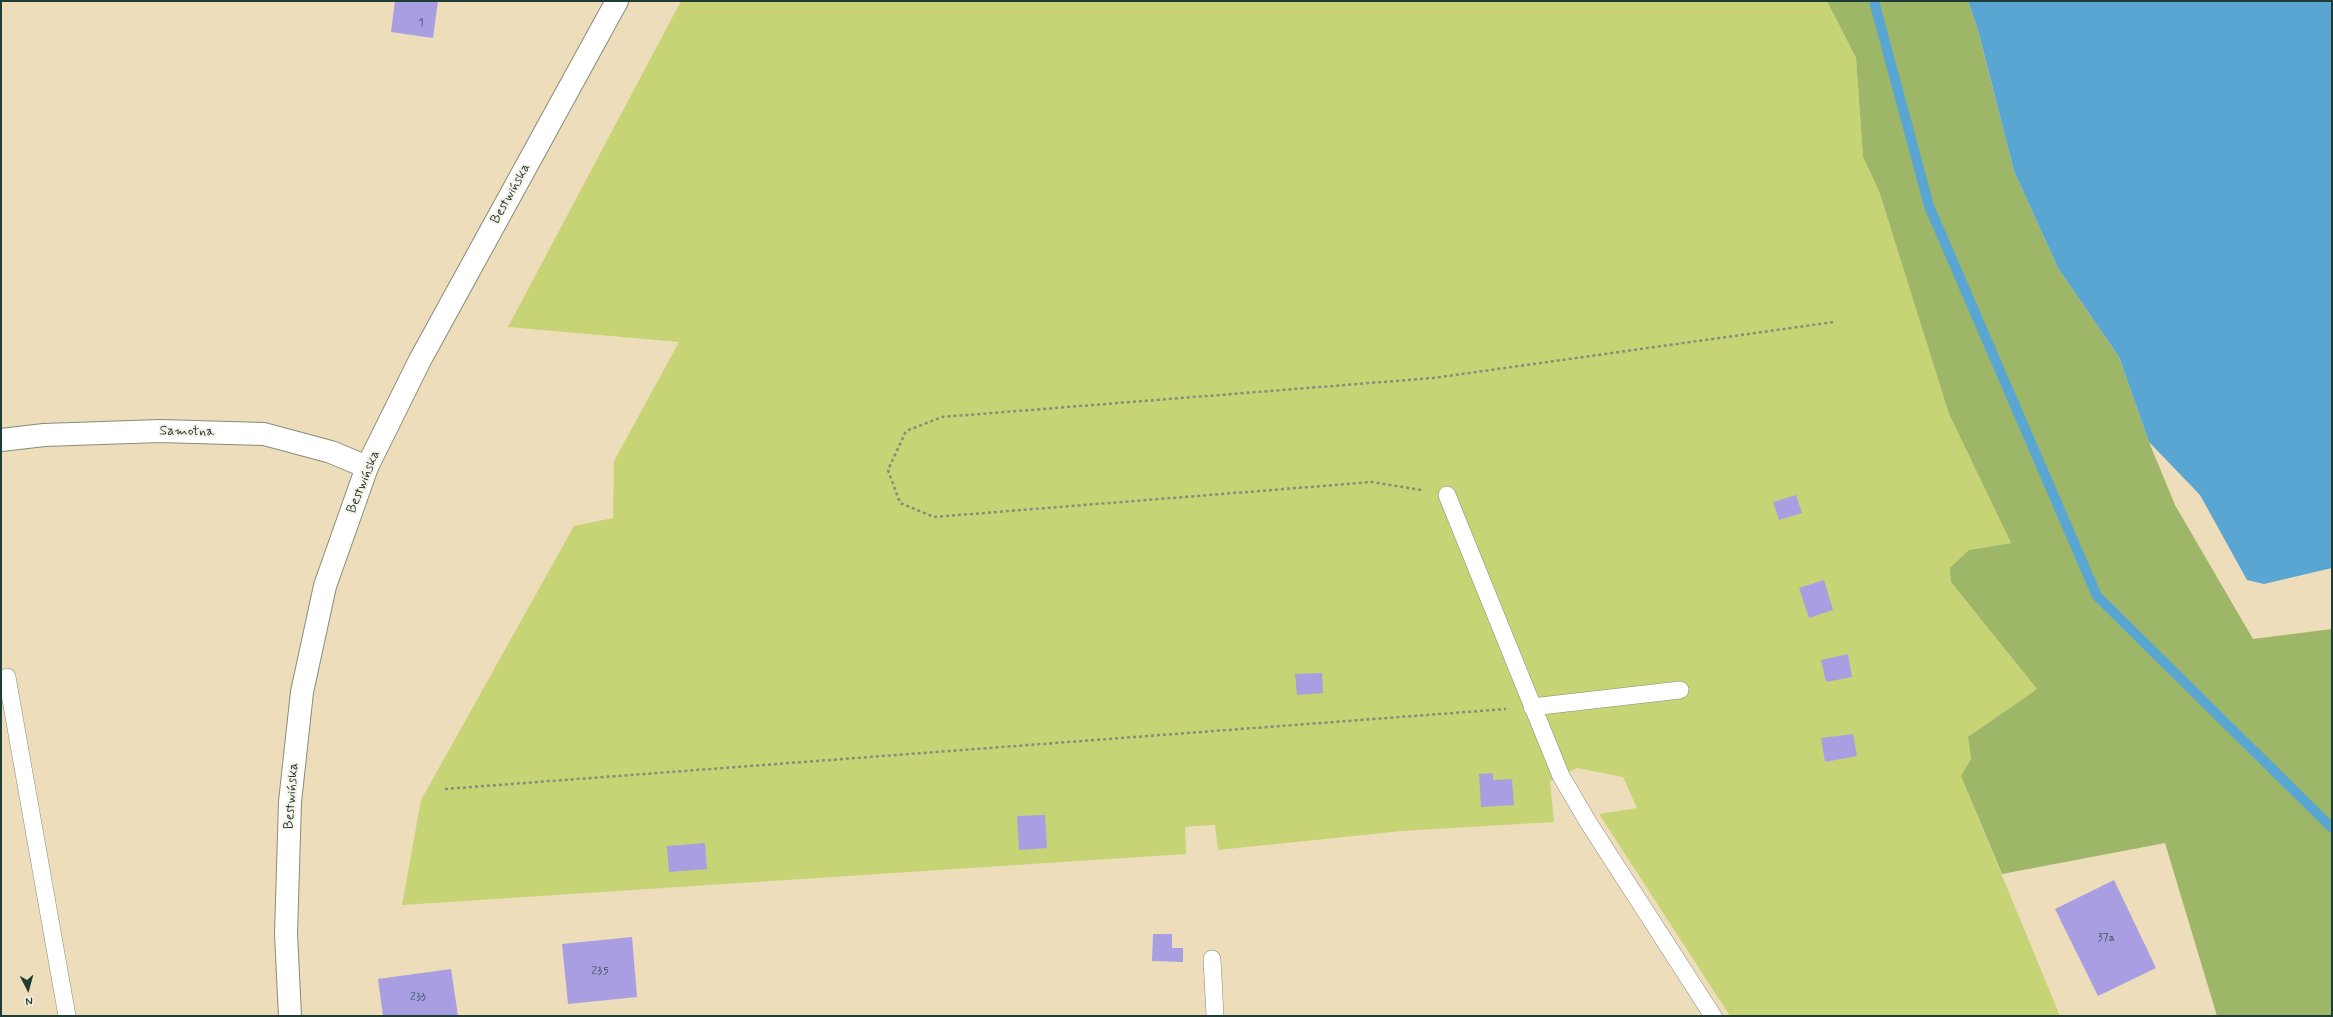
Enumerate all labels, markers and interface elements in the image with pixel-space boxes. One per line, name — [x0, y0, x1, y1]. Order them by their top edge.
house number: 1 — [418, 16, 424, 30]
street label: Bestwińska — [488, 161, 534, 227]
street label: Samotna — [159, 423, 215, 441]
street label: Bestwińska — [344, 448, 384, 516]
street label: Bestwińska — [281, 762, 303, 830]
house number: 37a — [2097, 931, 2115, 945]
house number: 235 — [591, 964, 609, 978]
north arrow — [8, 969, 48, 1009]
house number: 233 — [410, 990, 426, 1004]
text: N — [25, 994, 34, 1008]

